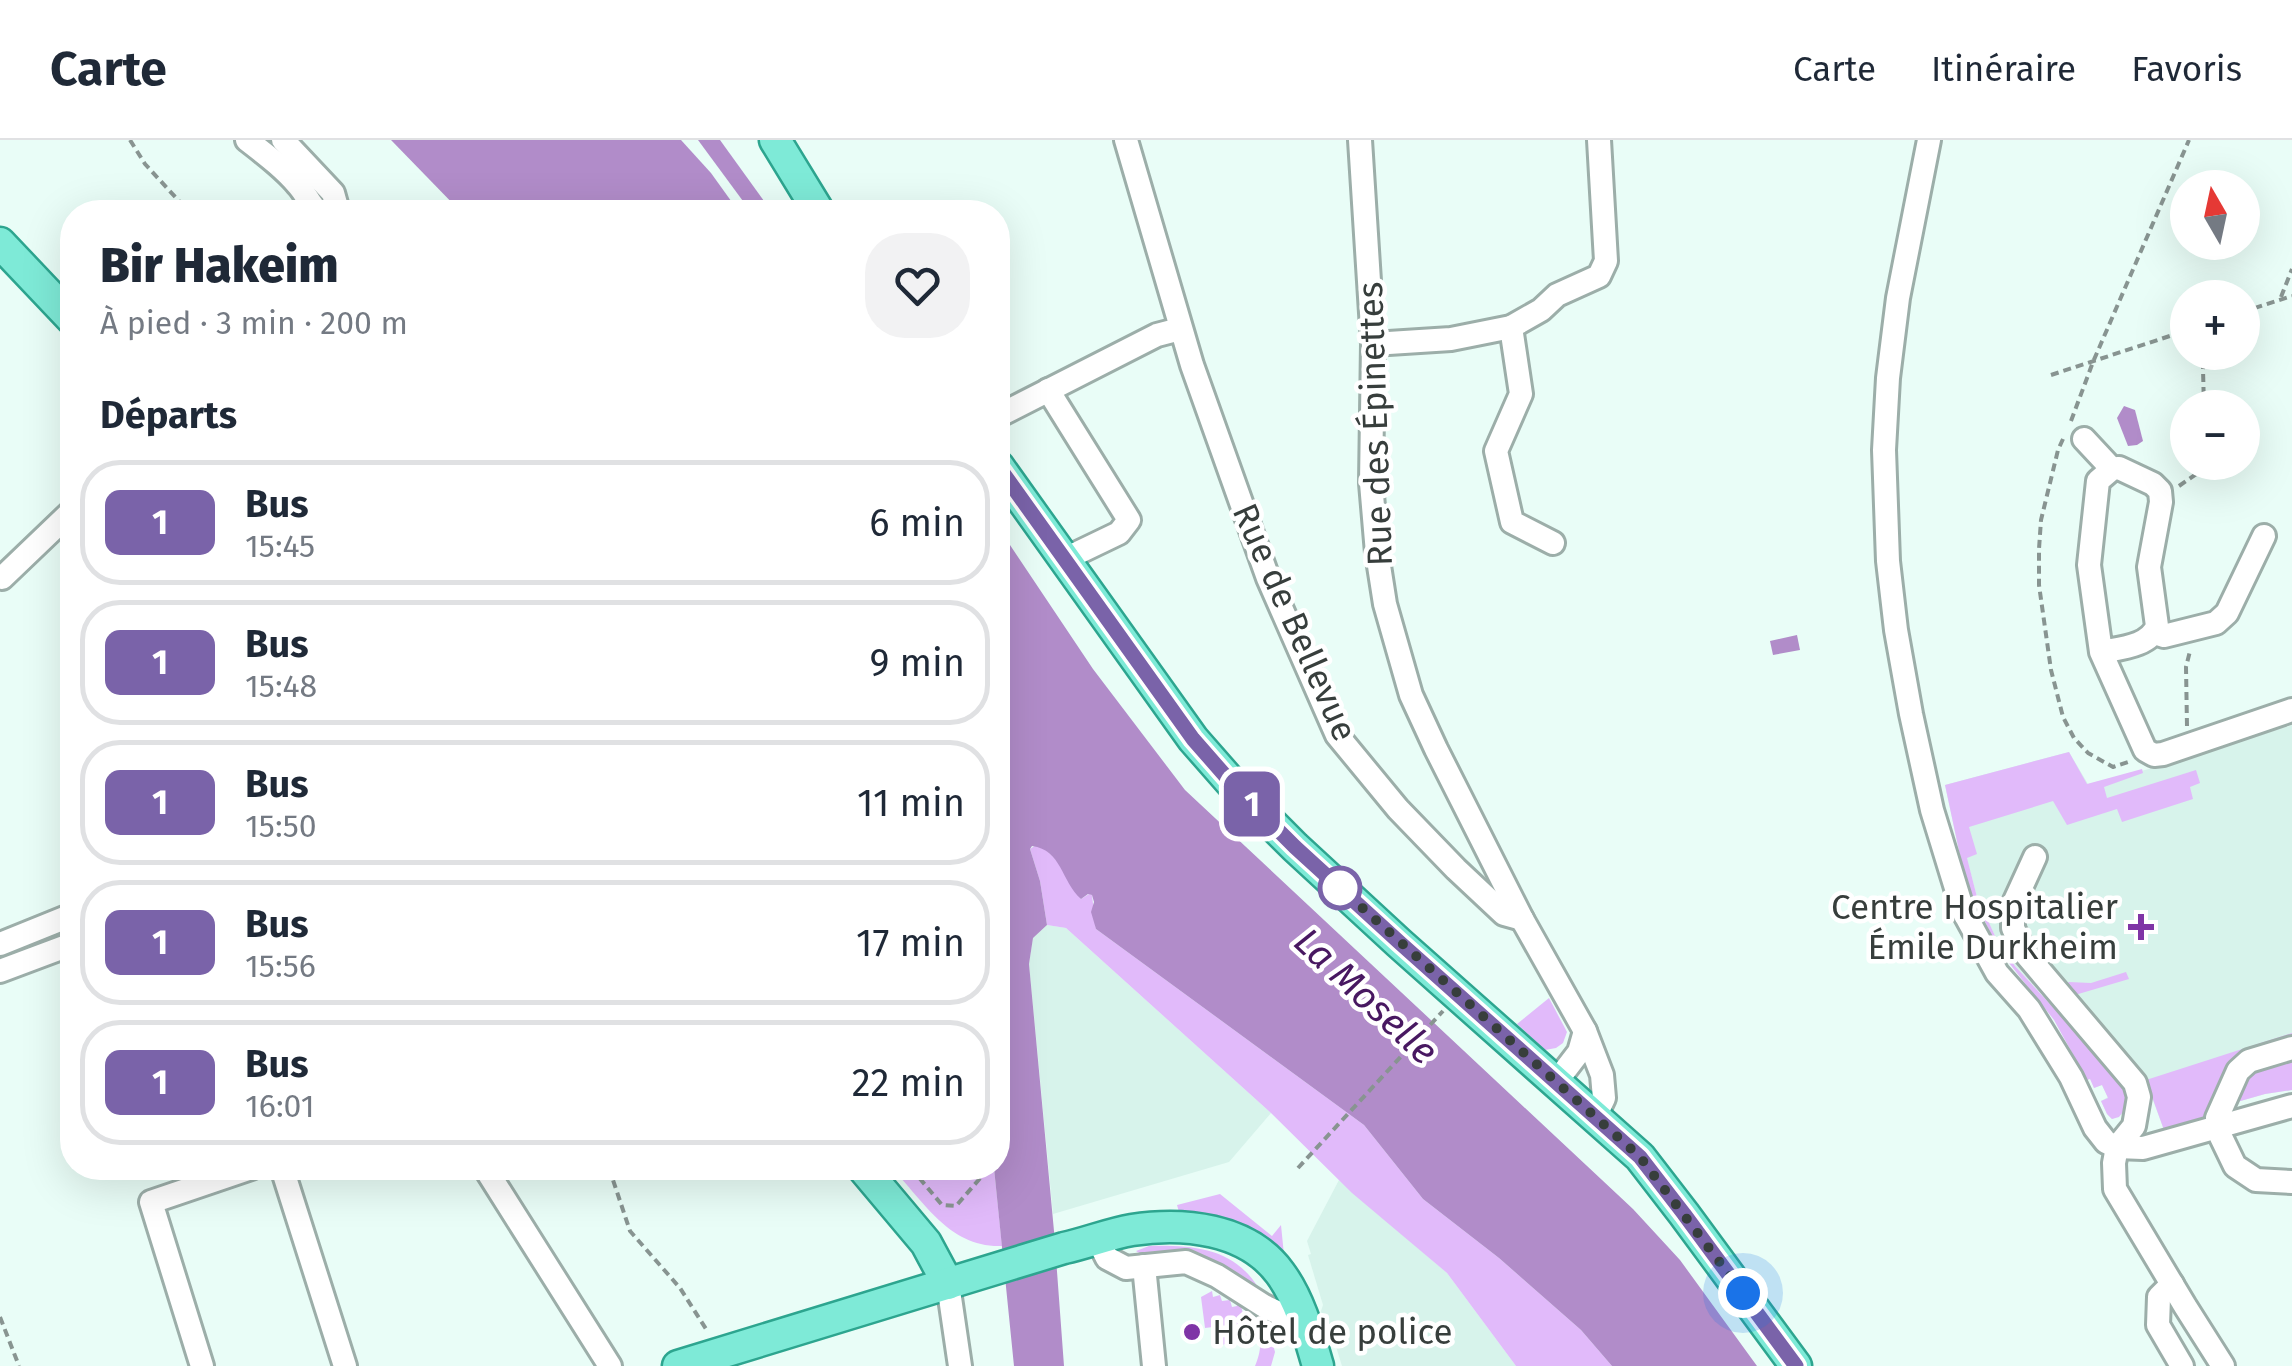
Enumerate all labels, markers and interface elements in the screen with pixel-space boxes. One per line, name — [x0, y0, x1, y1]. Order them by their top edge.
text: Carte — [50, 40, 167, 98]
text: Carte — [1793, 48, 1876, 90]
text: Itinéraire — [1931, 48, 2076, 90]
text: Favoris — [2131, 48, 2242, 90]
north arrow — [2170, 170, 2260, 260]
map controls — [2170, 170, 2260, 480]
button: heart — [865, 233, 970, 338]
text: Bir Hakeim — [100, 237, 339, 295]
button: + — [2170, 280, 2260, 370]
street label: Rue des Épinettes — [1349, 281, 1401, 567]
text: À pied · 3 min · 200 m — [100, 304, 408, 342]
button: − — [2170, 390, 2260, 480]
text: Départs — [100, 392, 237, 438]
text: Bus — [245, 481, 309, 527]
street label: Rue de Bellevue — [1224, 497, 1366, 747]
text: 6 min — [869, 500, 965, 546]
text: 1 — [152, 501, 168, 543]
text: 15:45 — [245, 527, 315, 565]
text: Bus — [245, 621, 309, 667]
text: 9 min — [869, 640, 965, 686]
text: 1 — [152, 641, 168, 683]
text: 15:48 — [245, 667, 317, 705]
text: Bus — [245, 761, 309, 807]
line badge: 1 — [1220, 772, 1284, 836]
text: 11 min — [857, 780, 965, 826]
text: 1 — [152, 781, 168, 823]
text: 1 — [1244, 783, 1260, 825]
text: 15:50 — [245, 807, 317, 845]
unlabelled marker — [1319, 867, 1361, 909]
place label: Centre Hospitalier Émile Durkheim — [1831, 886, 2118, 968]
text: Bus — [245, 901, 309, 947]
marker: Centre Hospitalier Émile Durkheim — [2128, 914, 2154, 940]
water label: La Moselle — [1285, 918, 1447, 1074]
text: 17 min — [856, 920, 965, 966]
text: 1 — [152, 921, 168, 963]
text: 15:56 — [245, 947, 316, 985]
text: Bus — [245, 1041, 309, 1087]
text: 22 min — [852, 1060, 965, 1106]
text: 1 — [152, 1061, 168, 1103]
text: 16:01 — [245, 1087, 315, 1125]
your location — [1718, 1268, 1768, 1318]
place label: Hôtel de police — [1212, 1311, 1453, 1353]
marker: Hôtel de police — [1181, 1321, 1203, 1343]

